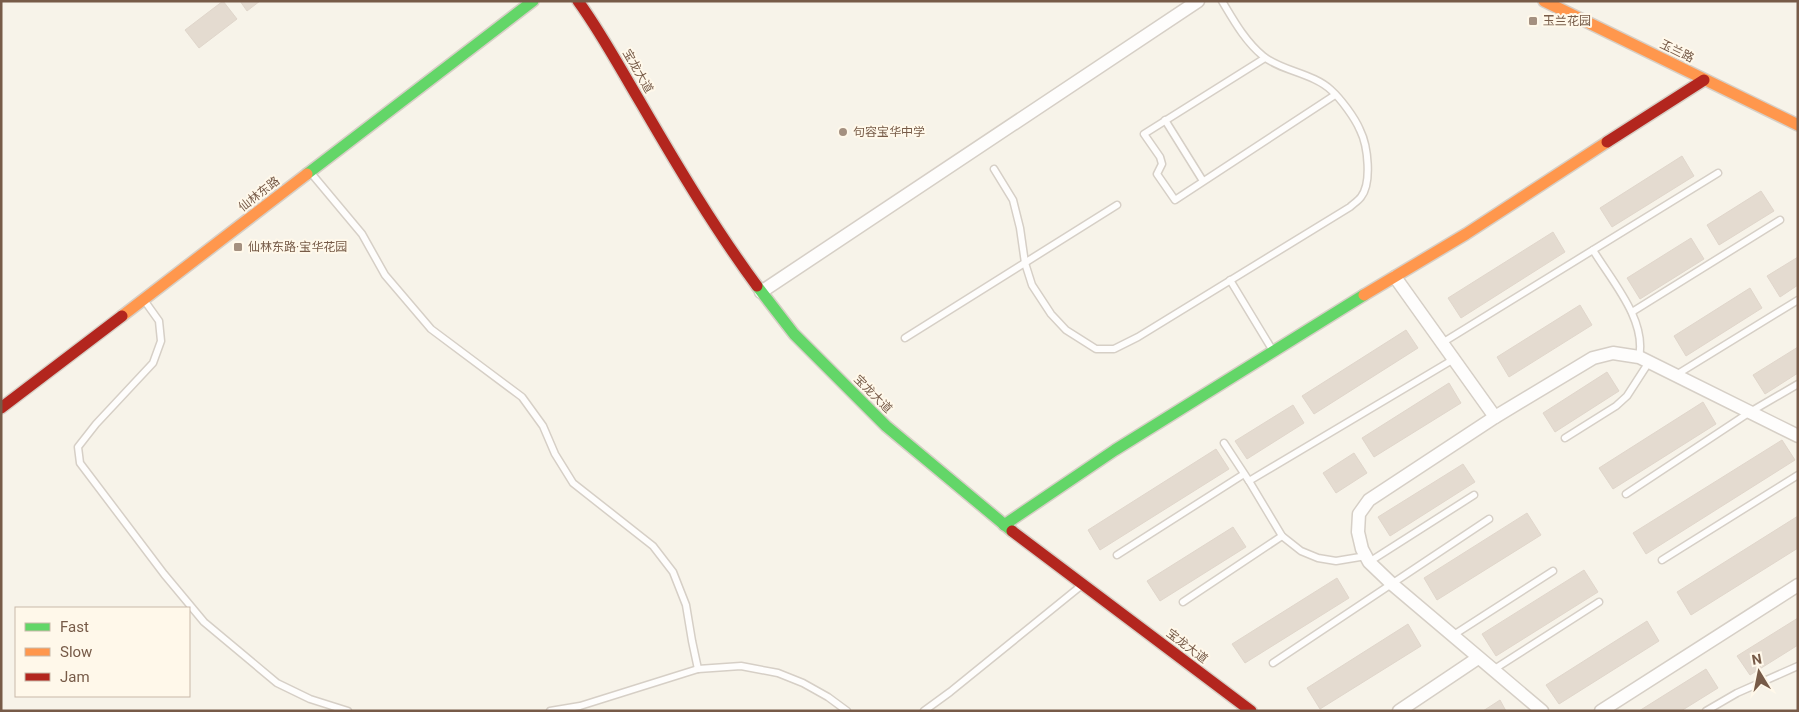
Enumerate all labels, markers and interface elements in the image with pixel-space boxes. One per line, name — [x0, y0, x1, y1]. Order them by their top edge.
place label: 玉兰花园 — [1543, 14, 1591, 28]
marker: 玉兰花园 — [1527, 15, 1539, 27]
street label: 玉兰路 — [1658, 37, 1696, 65]
street label: 宝龙大道 — [620, 47, 656, 95]
place label: 句容宝华中学 — [853, 125, 925, 139]
marker: 句容宝华中学 — [837, 126, 849, 138]
street label: 仙林东路 — [236, 174, 282, 214]
place label: 仙林东路·宝华花园 — [248, 240, 347, 254]
marker: 仙林东路·宝华花园 — [232, 241, 244, 253]
street label: 宝龙大道 — [851, 372, 895, 416]
legend — [15, 607, 190, 697]
text: Fast — [60, 618, 89, 636]
street label: 宝龙大道 — [1164, 626, 1210, 666]
text: Slow — [60, 643, 92, 661]
north arrow — [1734, 647, 1784, 697]
text: N — [1750, 650, 1763, 668]
text: Jam — [60, 668, 90, 686]

